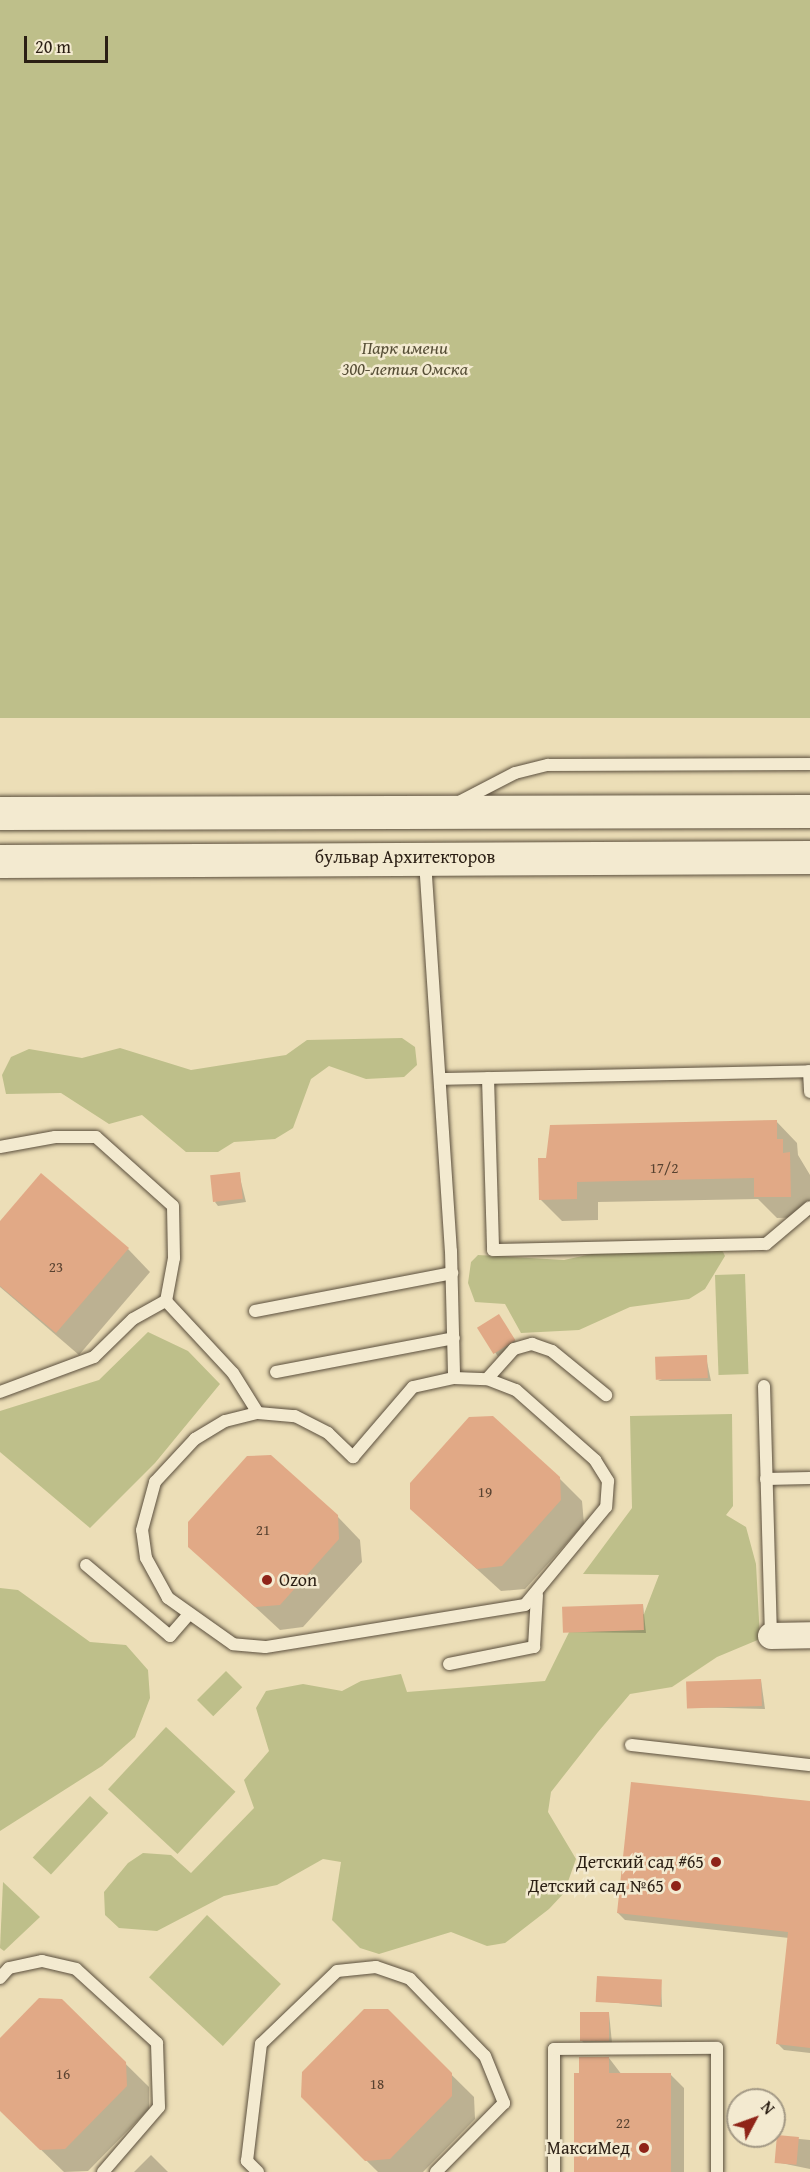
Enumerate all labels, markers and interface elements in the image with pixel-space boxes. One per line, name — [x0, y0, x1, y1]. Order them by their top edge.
scale bar — [27, 24, 111, 62]
text: 20 m — [35, 33, 71, 60]
park label: Парк имени 300-летия Омска — [342, 338, 468, 380]
street label: бульвар Архитекторов — [315, 846, 495, 868]
house number: 17/2 — [650, 1159, 678, 1177]
house number: 23 — [49, 1258, 63, 1276]
house number: 19 — [478, 1483, 492, 1501]
house number: 21 — [256, 1521, 270, 1539]
place label: Ozon — [279, 1569, 317, 1591]
marker: Ozon — [260, 1573, 274, 1587]
place label: Детский сад #65 — [576, 1851, 704, 1873]
marker: Детский сад #65 — [709, 1855, 723, 1869]
place label: Детский сад №65 — [528, 1875, 664, 1897]
marker: Детский сад №65 — [669, 1879, 683, 1893]
house number: 16 — [56, 2065, 70, 2083]
house number: 18 — [370, 2075, 384, 2093]
north arrow — [726, 2088, 786, 2148]
text: N — [756, 2096, 781, 2119]
house number: 22 — [616, 2114, 630, 2132]
place label: МаксиМед — [547, 2137, 630, 2159]
marker: МаксиМед — [635, 2139, 653, 2157]

